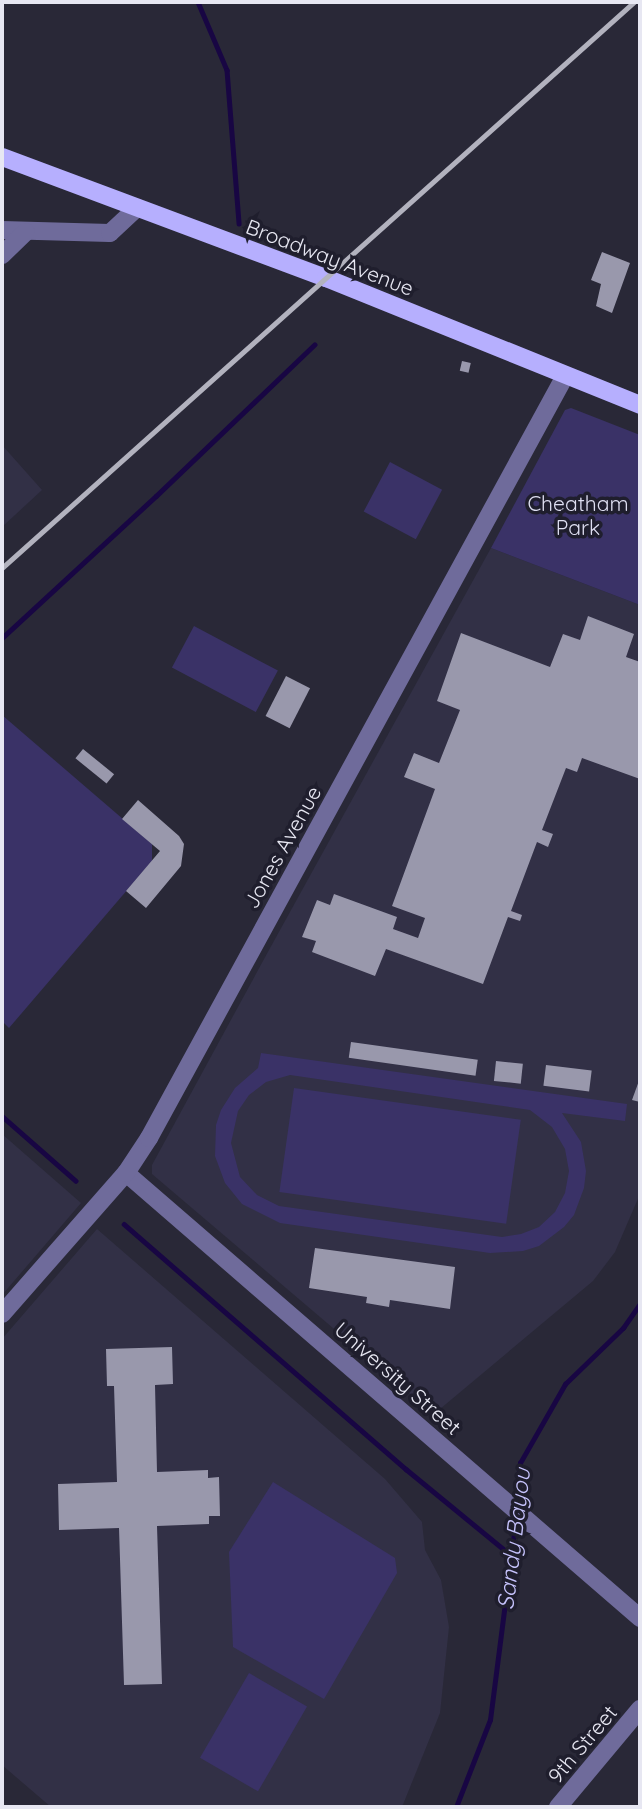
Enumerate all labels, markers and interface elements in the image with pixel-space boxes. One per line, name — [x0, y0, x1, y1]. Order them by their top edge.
street label: Broadway Avenue — [243, 213, 417, 301]
park label: Cheatham Park — [527, 490, 629, 540]
street label: Jones Avenue — [238, 781, 326, 913]
street label: University Street — [330, 1316, 466, 1440]
water label: Sandy Bayou — [492, 1467, 536, 1611]
street label: 9th Street — [542, 1700, 622, 1788]

